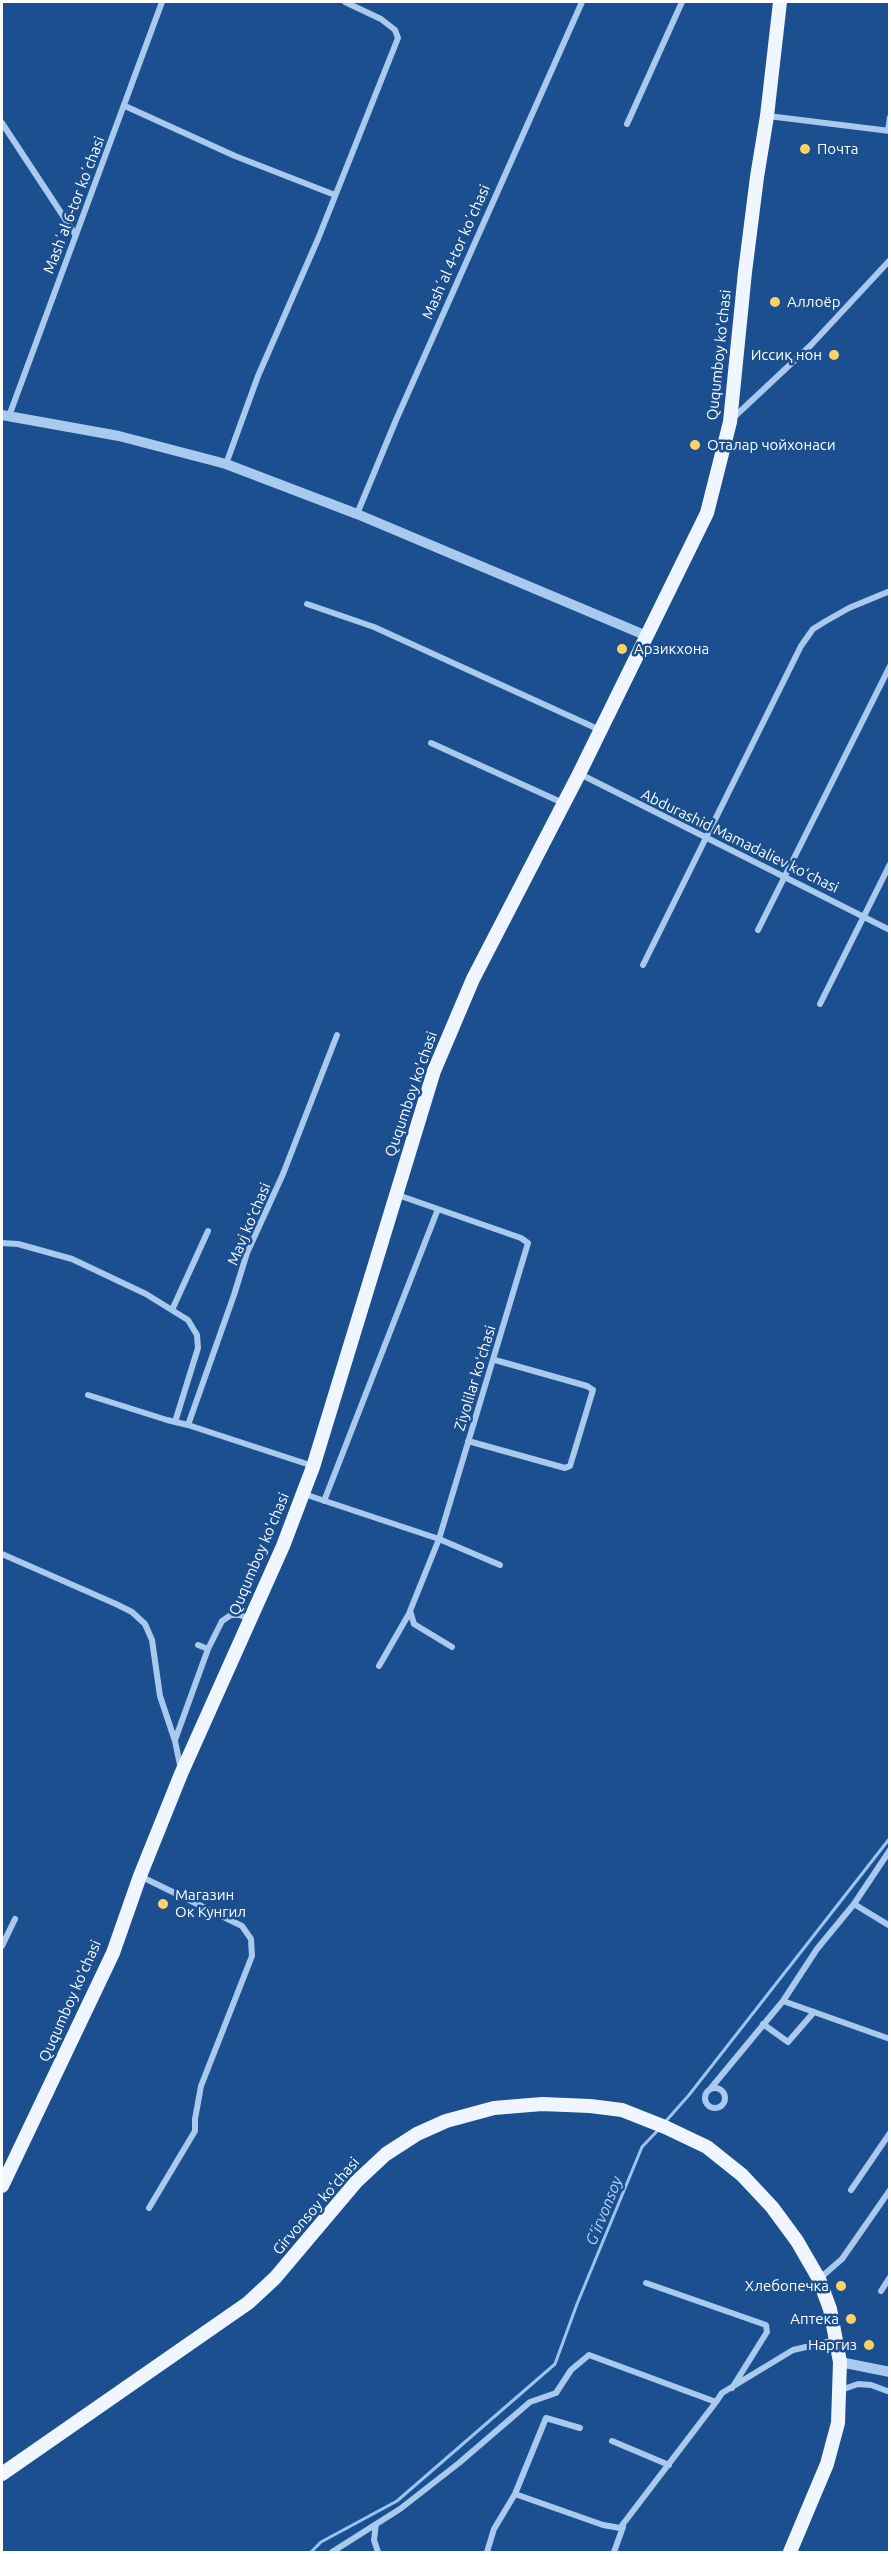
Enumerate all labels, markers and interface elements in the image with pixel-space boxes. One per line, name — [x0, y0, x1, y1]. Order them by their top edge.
street label: Mashʼal 6-tor koʼchasi — [39, 134, 109, 276]
place label: Почта — [817, 140, 858, 158]
marker: Почта — [798, 142, 812, 156]
street label: Mashʼal 4-tor koʼchasi — [418, 182, 494, 322]
street label: Ququmboy ko'chasi — [703, 289, 735, 421]
place label: Аллоёр — [787, 293, 840, 311]
marker: Аллоёр — [768, 295, 782, 309]
place label: Иссиқ нон — [751, 346, 822, 364]
marker: Иссиқ нон — [827, 348, 841, 362]
place label: Оталар чойхонаси — [707, 436, 836, 454]
marker: Оталар чойхонаси — [688, 438, 702, 452]
place label: Арзикхона — [634, 640, 709, 658]
marker: Арзикхона — [615, 642, 629, 656]
street label: Abdurashid Mamadaliev koʻchasi — [638, 785, 842, 897]
street label: Ququmboy ko'chasi — [381, 1029, 441, 1159]
street label: Mavj koʻchasi — [224, 1180, 274, 1268]
street label: Ziyolilar koʻchasi — [450, 1323, 500, 1433]
street label: Ququmboy ko'chasi — [225, 1490, 293, 1618]
place label: Магазин Ок Кунгил — [175, 1886, 246, 1921]
marker: Магазин Ок Кунгил — [156, 1897, 170, 1911]
street label: Ququmboy ko'chasi — [35, 1937, 105, 2065]
street label: Girvonsoy koʻchasi — [269, 2154, 363, 2258]
water label: G‘irvonsoy — [582, 2174, 626, 2248]
place label: Хлебопечка — [745, 2277, 829, 2295]
marker: Хлебопечка — [834, 2279, 848, 2293]
place label: Аптека — [790, 2310, 839, 2328]
marker: Аптека — [844, 2312, 858, 2326]
place label: Наргиз — [808, 2336, 857, 2354]
marker: Наргиз — [862, 2338, 876, 2352]

